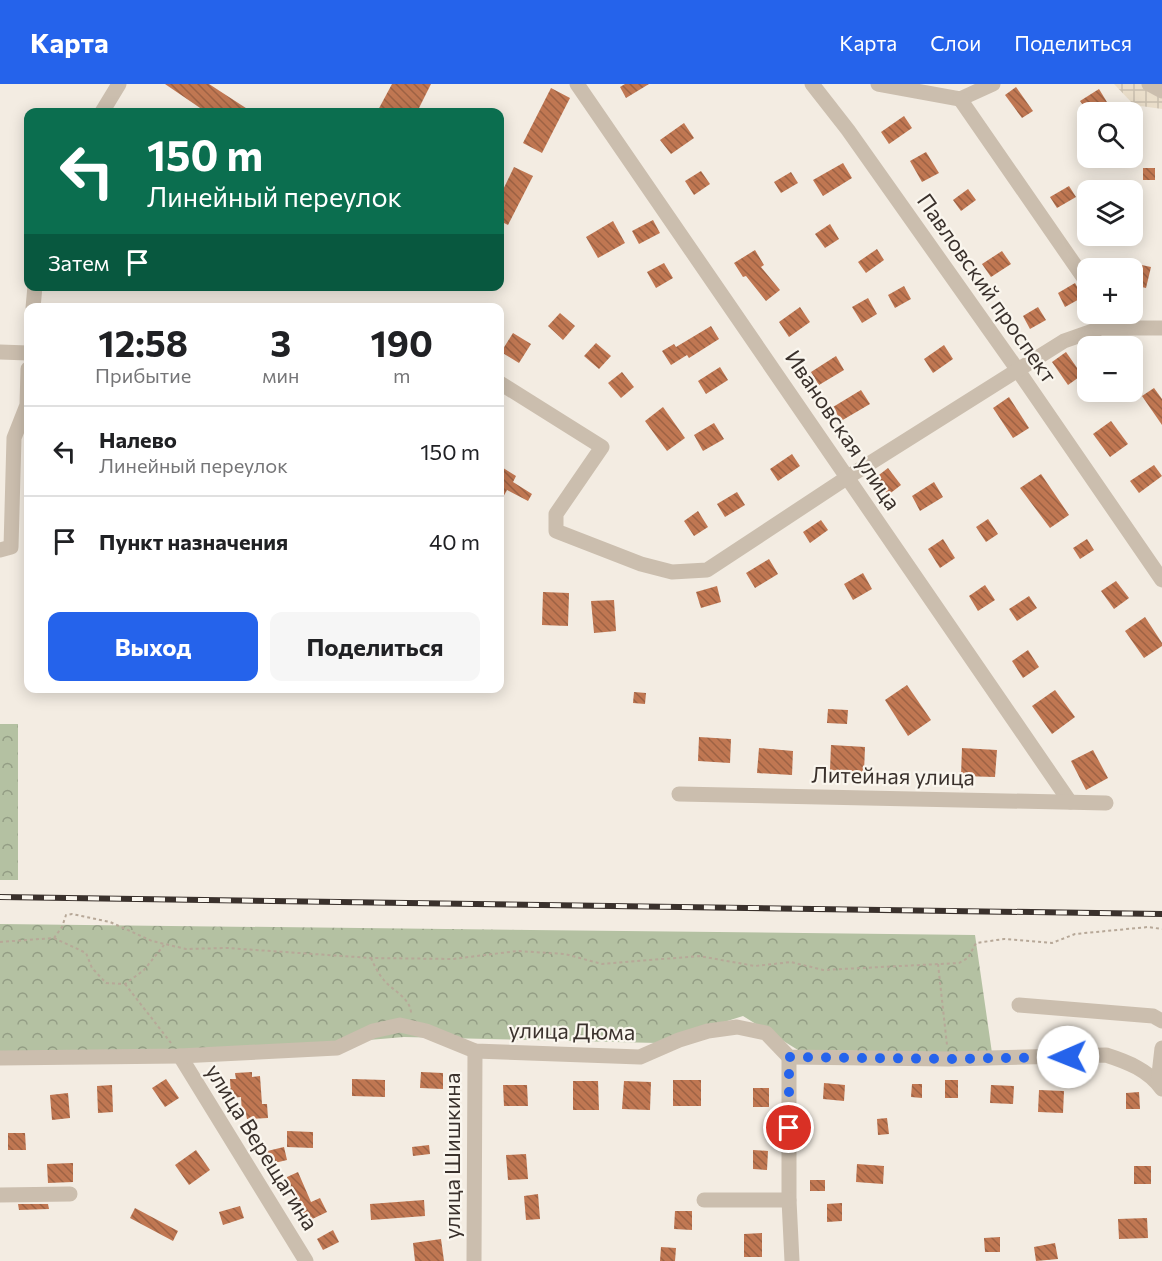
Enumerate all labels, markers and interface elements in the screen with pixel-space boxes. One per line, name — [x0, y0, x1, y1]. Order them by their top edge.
text: Карта — [30, 25, 109, 59]
text: Карта — [839, 30, 897, 55]
text: Слои — [930, 30, 981, 55]
text: Поделиться — [1014, 30, 1132, 55]
map controls — [1077, 102, 1143, 402]
button: search — [1077, 102, 1143, 168]
text: 150 m — [147, 128, 263, 180]
icon: left — [48, 132, 126, 210]
text: Линейный переулок — [147, 180, 402, 213]
button: layers — [1077, 180, 1143, 246]
street label: Павловский проспект — [912, 188, 1063, 388]
icon: arrive — [121, 246, 154, 279]
text: Затем — [48, 249, 109, 276]
button: + — [1077, 258, 1143, 324]
text: 12:58 — [98, 320, 188, 364]
text: 3 — [270, 320, 291, 364]
text: 190 — [370, 320, 433, 364]
button: − — [1077, 336, 1143, 402]
street label: Ивановская улица — [780, 345, 907, 515]
text: Прибытие — [95, 363, 191, 387]
text: мин — [262, 363, 299, 387]
text: m — [393, 363, 410, 387]
text: Налево — [99, 426, 177, 453]
icon: left — [48, 435, 81, 468]
text: 150 m — [420, 438, 480, 465]
text: Линейный переулок — [99, 453, 288, 477]
icon: arrive — [48, 525, 81, 558]
text: Пункт назначения — [99, 528, 288, 555]
text: 40 m — [429, 528, 480, 555]
button: Выход — [48, 612, 258, 681]
button: Поделиться — [270, 612, 480, 681]
street label: Литейная улица — [811, 761, 975, 790]
street label: улица Дюма — [508, 1016, 636, 1045]
position arrow — [1036, 1025, 1100, 1089]
street label: улица Верещагина — [200, 1059, 324, 1235]
street label: улица Шишкина — [438, 1073, 465, 1239]
pin — [763, 1102, 814, 1153]
icon: arrive — [772, 1111, 805, 1144]

